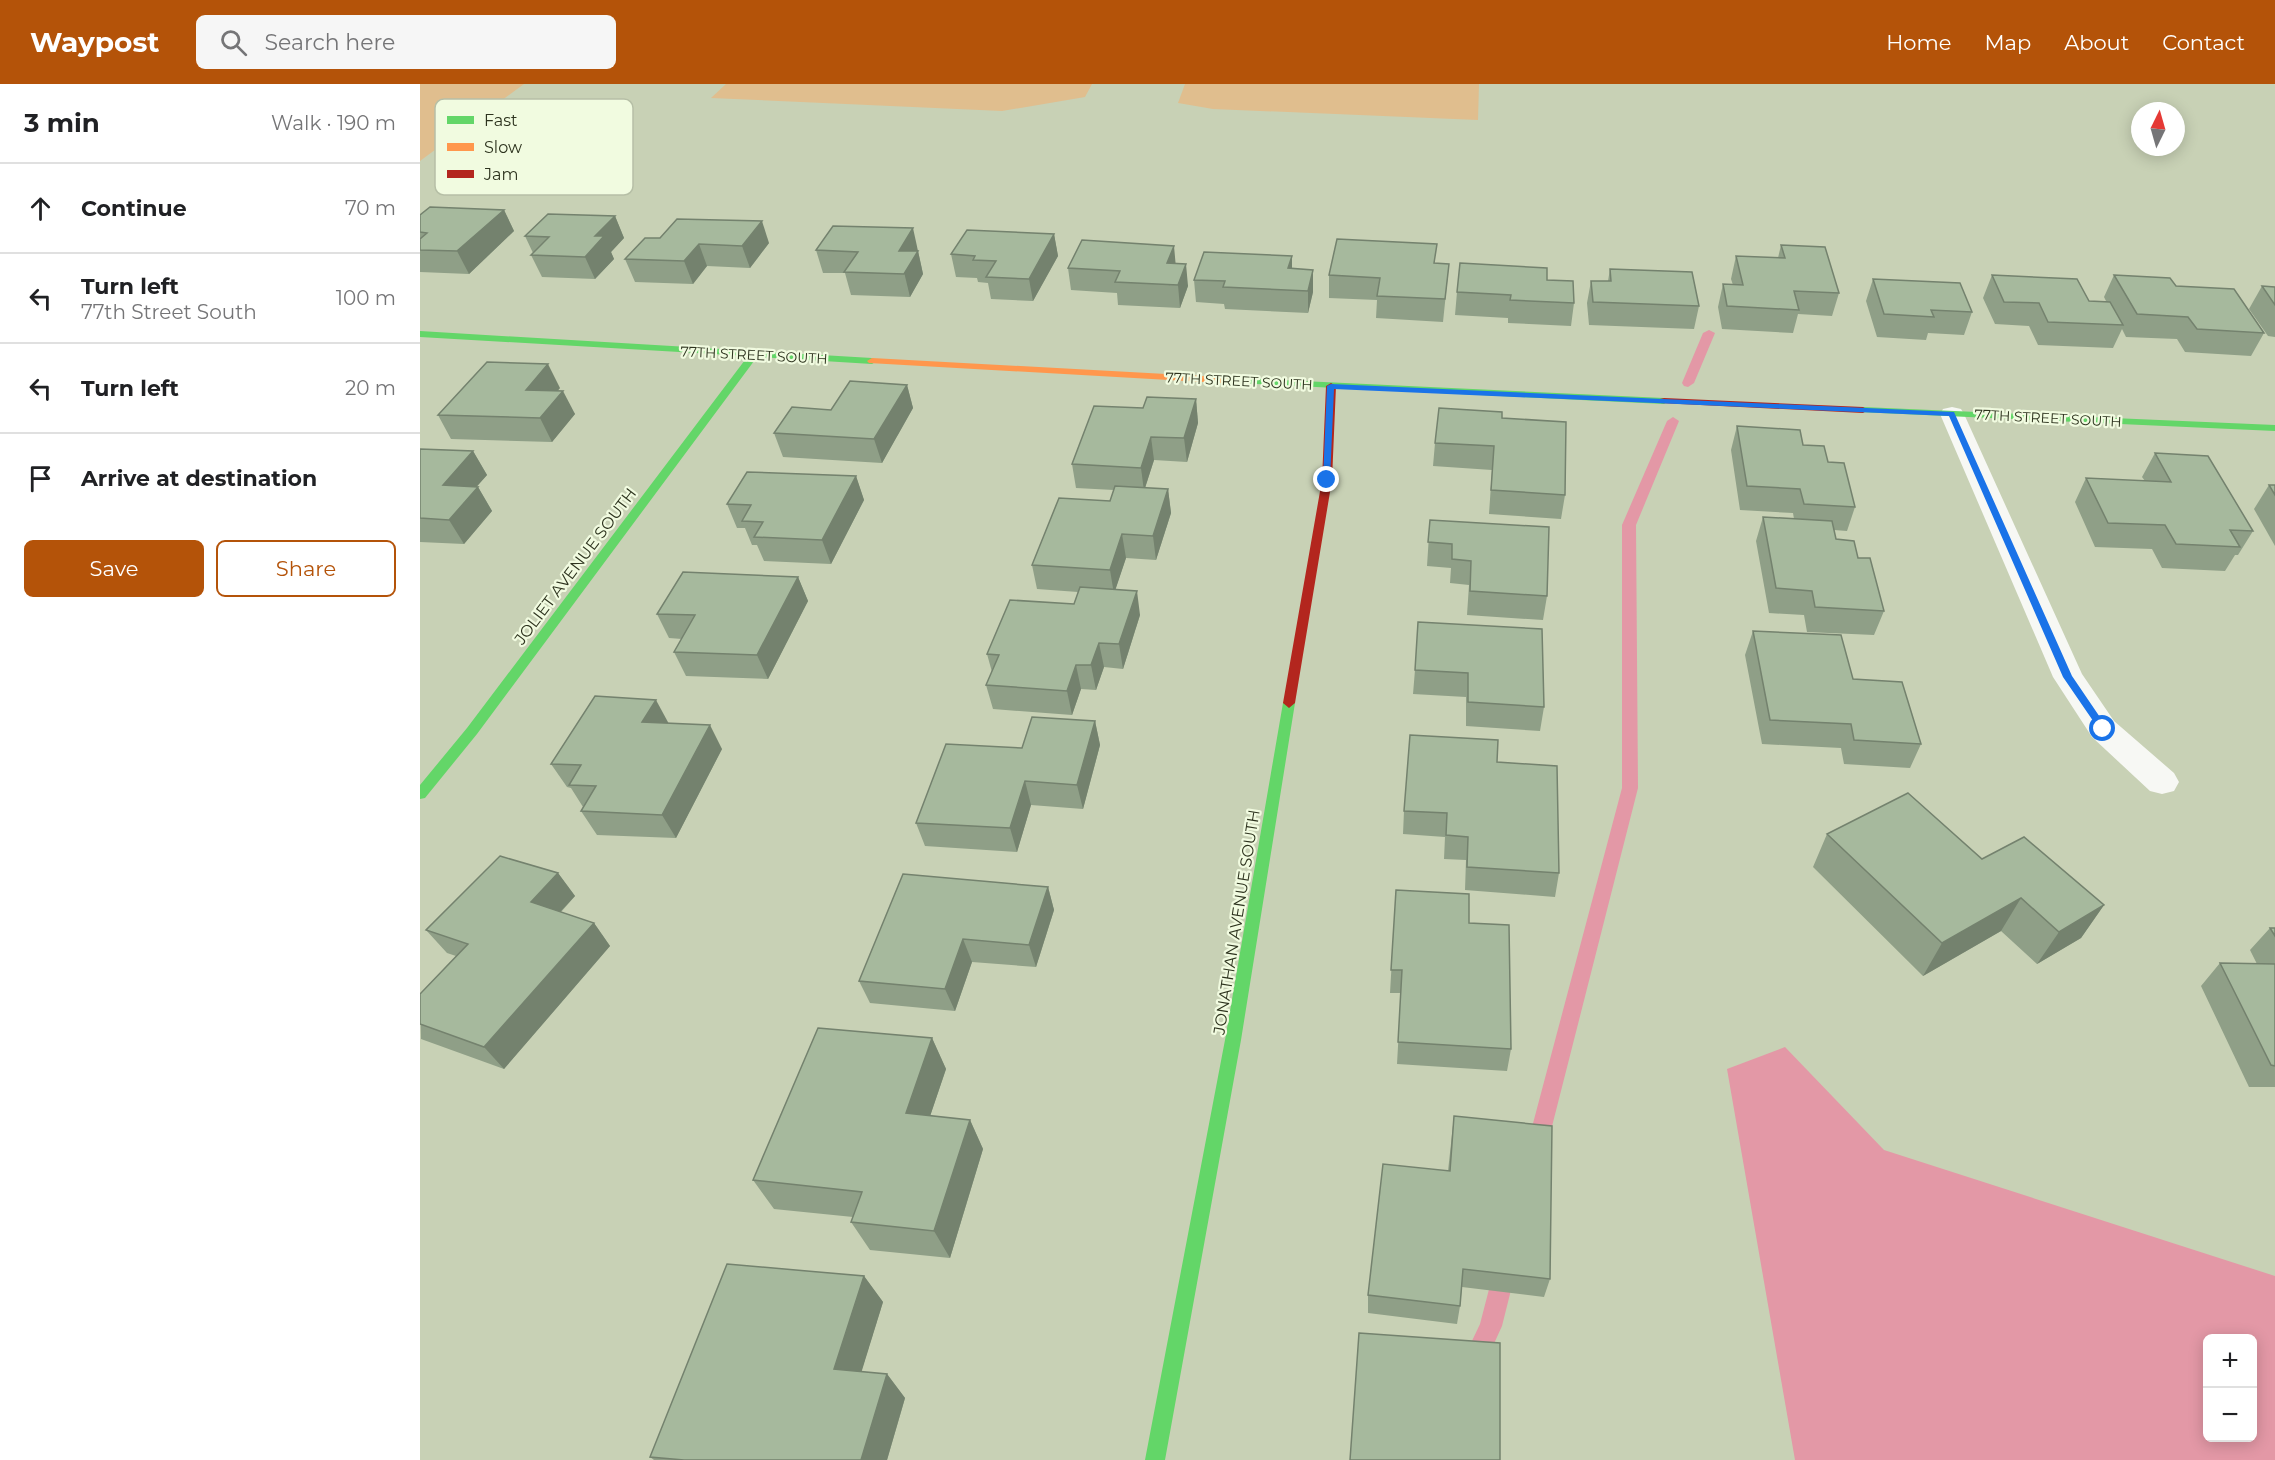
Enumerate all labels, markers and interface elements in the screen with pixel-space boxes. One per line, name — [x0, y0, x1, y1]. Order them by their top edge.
search box — [196, 15, 616, 69]
text: Waypost — [30, 25, 160, 59]
icon: search — [217, 26, 250, 59]
text: Search here — [265, 29, 395, 56]
text: Home — [1886, 30, 1951, 55]
text: Map — [1984, 30, 2031, 55]
text: About — [2064, 30, 2129, 55]
text: Contact — [2162, 30, 2245, 55]
legend — [435, 99, 633, 195]
north arrow — [2131, 102, 2185, 156]
text: 3 min — [24, 107, 100, 139]
text: Walk · 190 m — [271, 111, 396, 135]
text: Fast — [484, 111, 518, 130]
text: Slow — [484, 138, 522, 157]
text: Jam — [483, 165, 518, 184]
icon: ahead — [24, 192, 57, 225]
text: Continue — [81, 195, 187, 222]
text: 70 m — [345, 196, 396, 220]
text: Turn left — [81, 273, 179, 300]
icon: left — [24, 282, 57, 315]
text: 100 m — [336, 286, 396, 310]
text: 77th Street South — [81, 300, 257, 324]
street label: 77TH STREET SOUTH — [680, 342, 828, 368]
street label: 77TH STREET SOUTH — [1165, 368, 1313, 394]
icon: left — [24, 372, 57, 405]
text: Turn left — [81, 375, 179, 402]
text: 20 m — [345, 376, 396, 400]
street label: 77TH STREET SOUTH — [1974, 405, 2122, 431]
icon: arrive — [24, 462, 57, 495]
text: Arrive at destination — [81, 465, 317, 492]
route end — [1313, 466, 1339, 492]
street label: JOLIET AVENUE SOUTH — [510, 484, 640, 649]
button: Save — [24, 540, 204, 597]
button: Share — [216, 540, 396, 597]
route start — [2089, 715, 2115, 741]
street label: JONATHAN AVENUE SOUTH — [1209, 808, 1264, 1037]
map controls — [2203, 1334, 2257, 1442]
button: + — [2203, 1334, 2257, 1388]
button: − — [2203, 1388, 2257, 1442]

